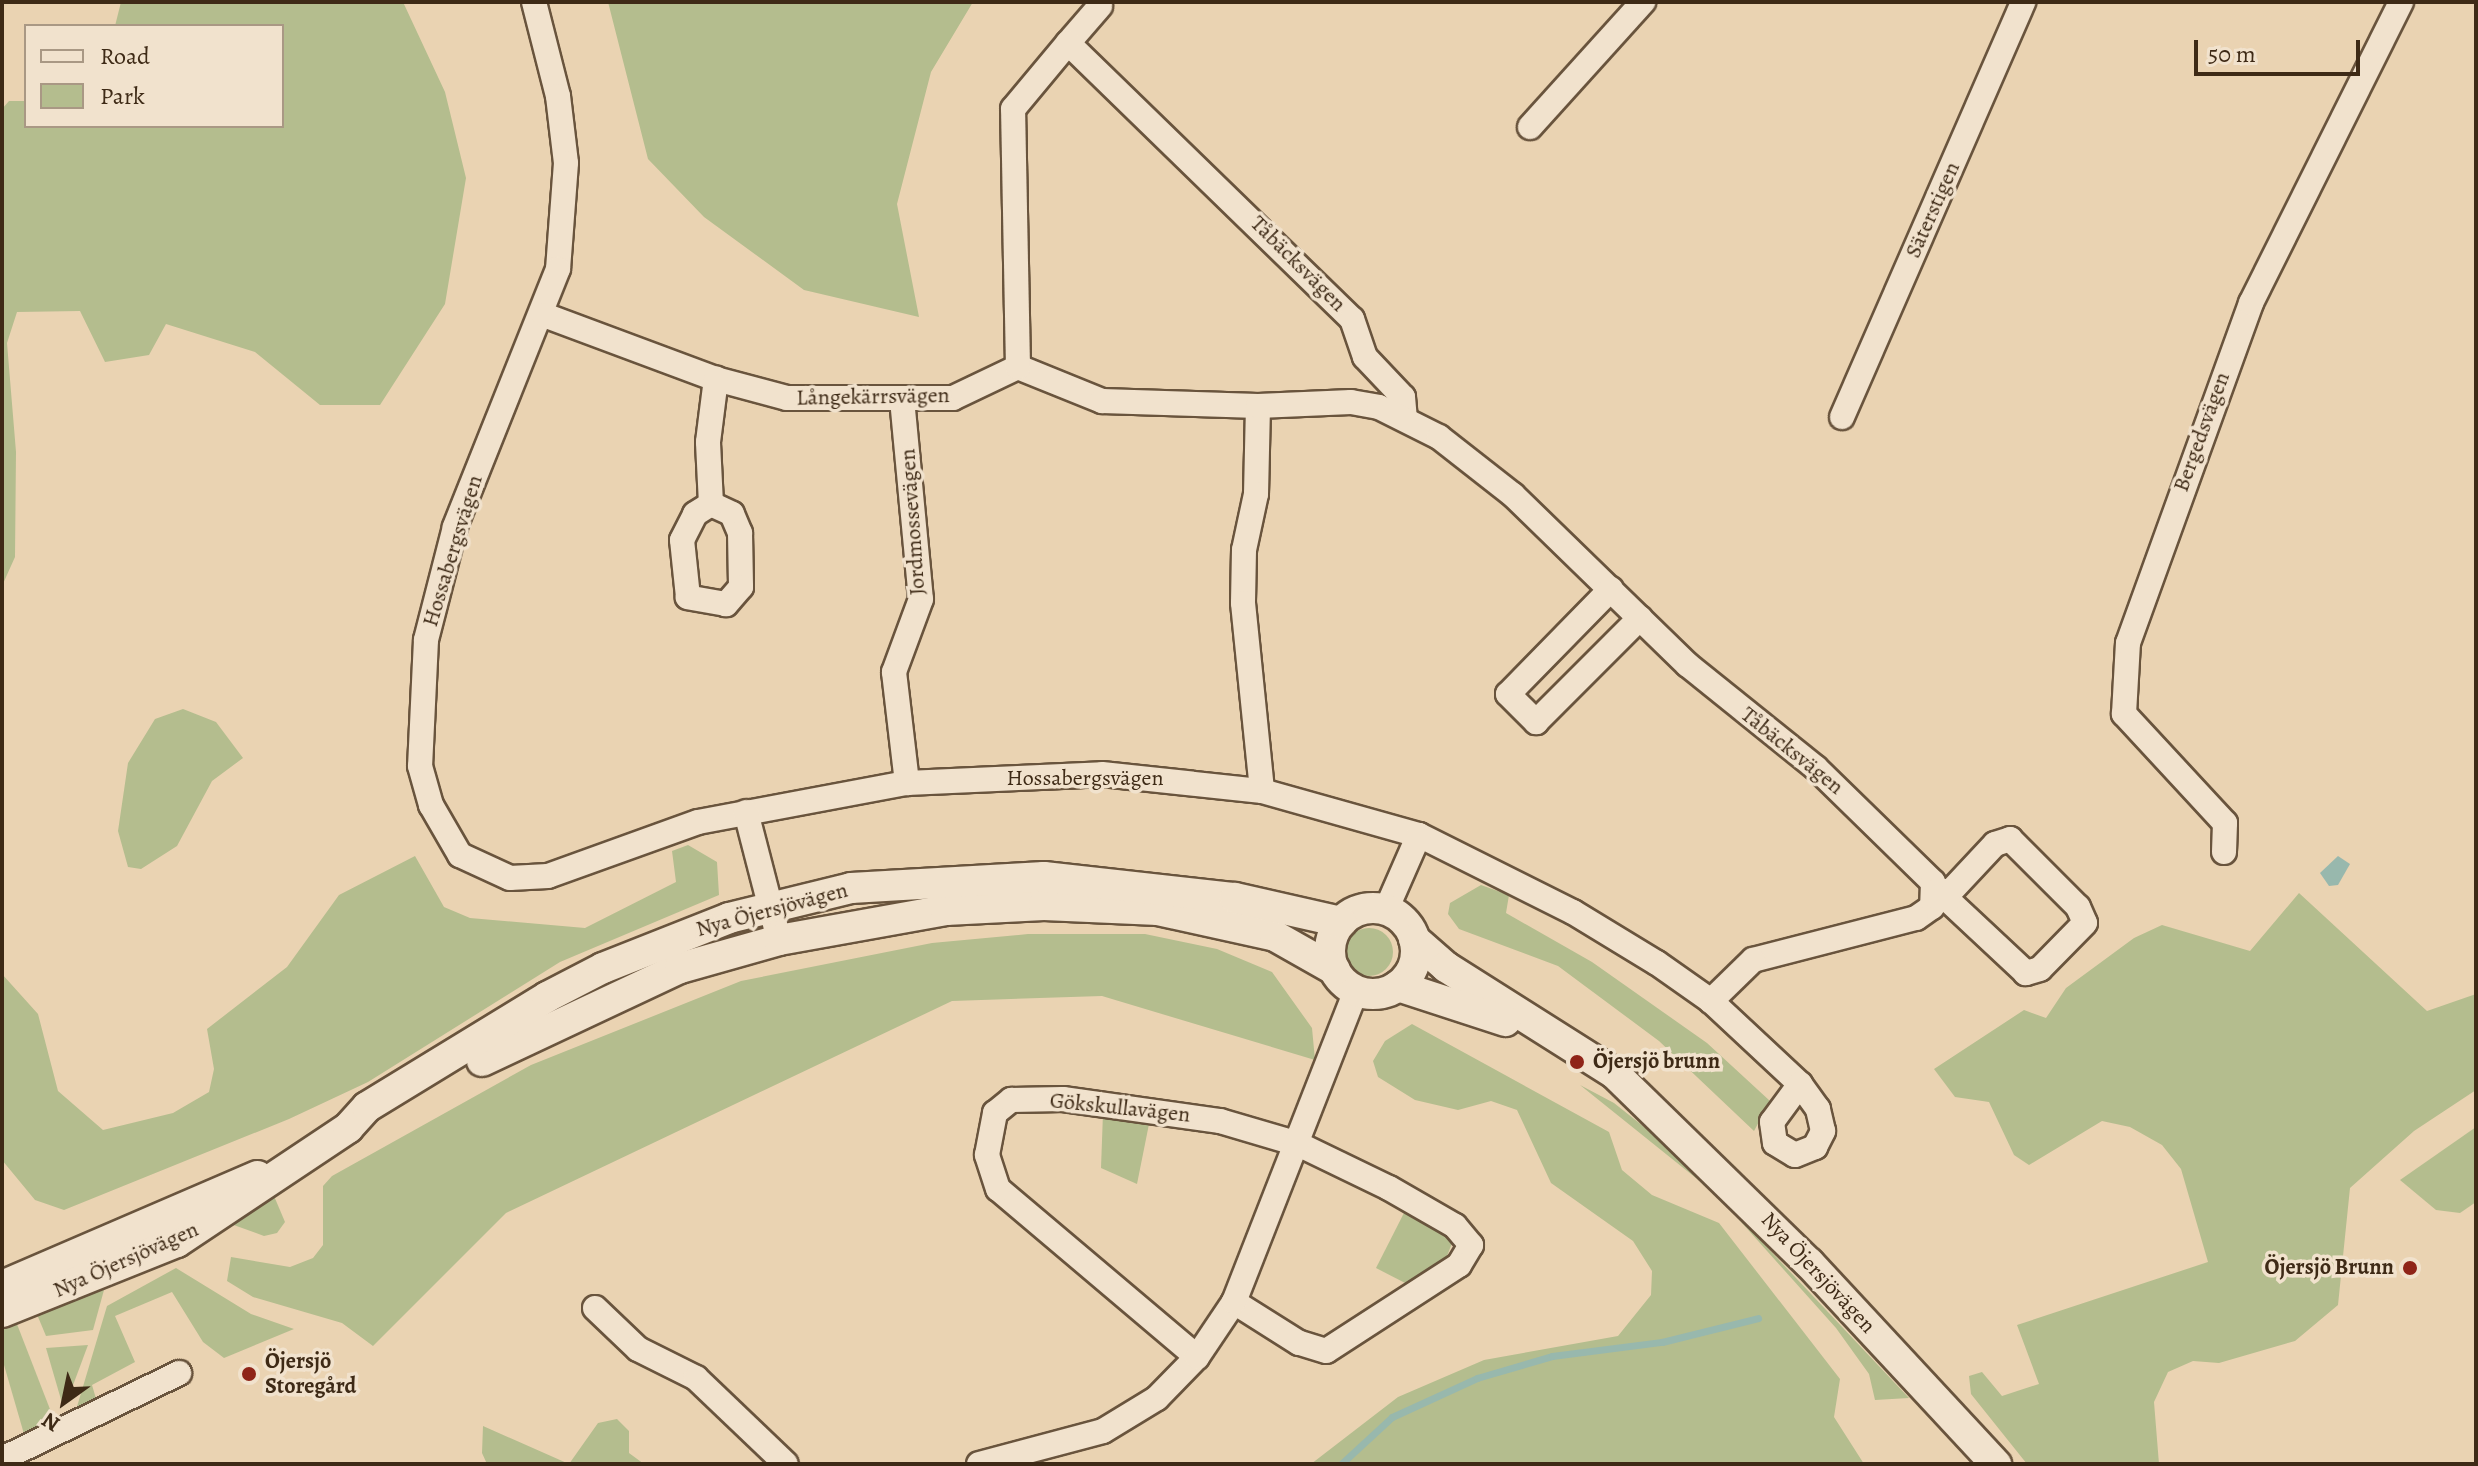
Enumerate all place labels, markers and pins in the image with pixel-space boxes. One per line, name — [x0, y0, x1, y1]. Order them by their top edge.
place label: Öjersjö brunn — [1593, 1049, 1720, 1075]
marker: Öjersjö brunn — [1568, 1053, 1586, 1071]
place label: Öjersjö Brunn — [2265, 1255, 2394, 1281]
marker: Öjersjö Brunn — [2401, 1259, 2419, 1277]
place label: Öjersjö Storegård — [265, 1348, 356, 1400]
marker: Öjersjö Storegård — [240, 1365, 258, 1383]

